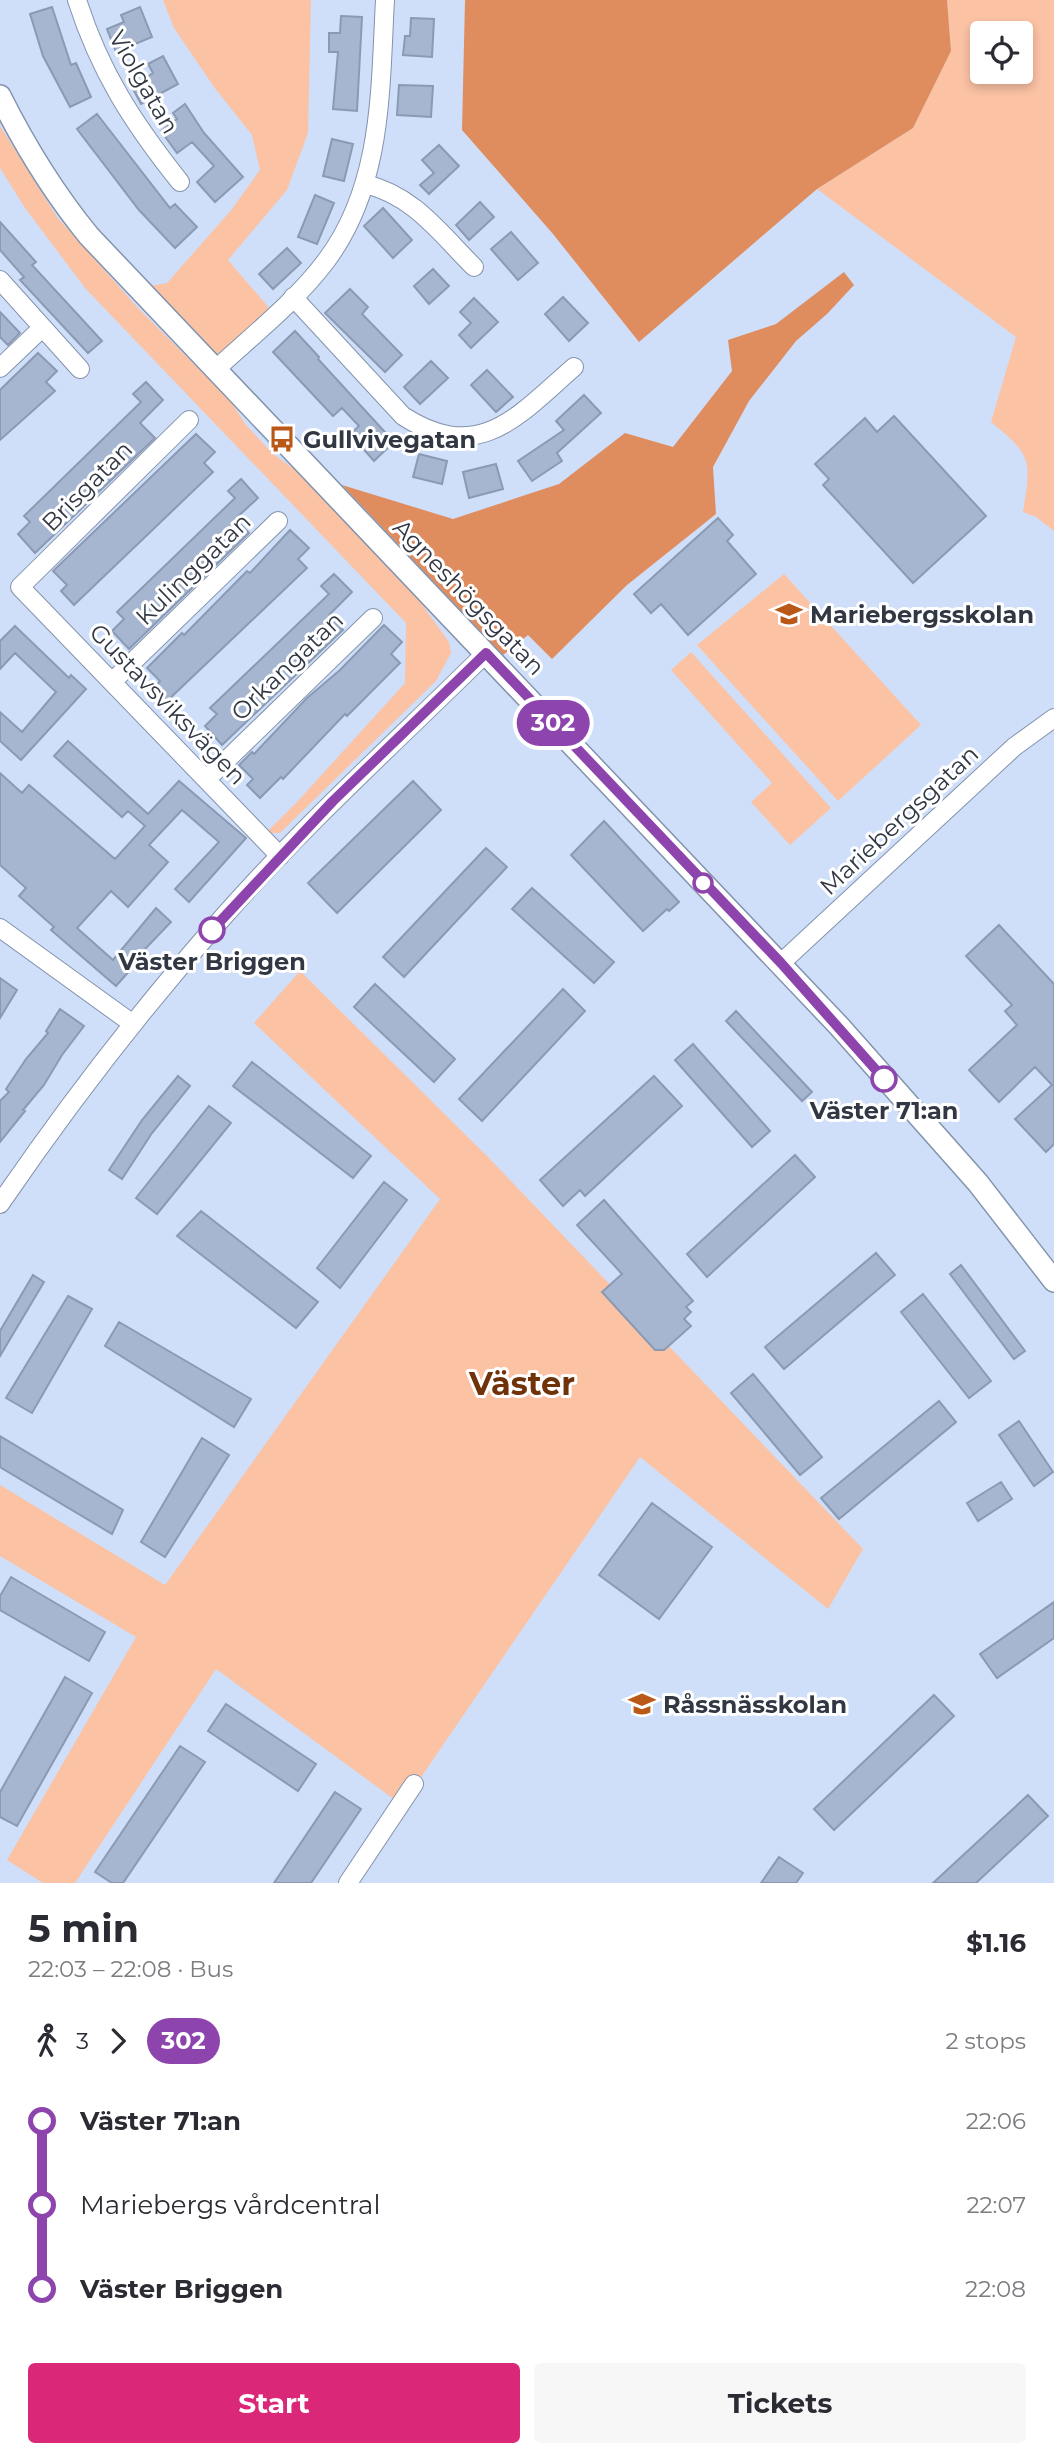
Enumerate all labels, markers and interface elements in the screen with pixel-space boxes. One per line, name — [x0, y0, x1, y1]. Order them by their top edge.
map controls — [970, 21, 1033, 84]
button: locate — [970, 21, 1033, 84]
street label: Violgatan — [103, 25, 185, 139]
bus stop icon: Gullvivegatan — [267, 424, 297, 454]
place label: Gullvivegatan — [303, 425, 476, 454]
street label: Brisgatan — [36, 435, 138, 537]
street label: Kulinggatan — [129, 507, 257, 631]
street label: Agneshögsgatan — [387, 513, 551, 681]
school or university icon: Mariebergsskolan — [774, 599, 804, 629]
place label: Mariebergsskolan — [810, 600, 1034, 629]
street label: Orkangatan — [225, 605, 349, 727]
street label: Gustavsviksvägen — [84, 617, 252, 791]
line badge: 302 — [513, 700, 593, 746]
text: 302 — [531, 708, 575, 737]
street label: Mariebergsgatan — [814, 739, 984, 901]
unlabelled marker — [693, 873, 713, 893]
marker: Väster Briggen — [199, 917, 225, 943]
place label: Väster Briggen — [117, 947, 306, 976]
marker: Väster 71:an — [871, 1066, 897, 1092]
place label: Väster 71:an — [809, 1096, 958, 1125]
district label: Väster — [468, 1364, 575, 1403]
school or university icon: Råssnässkolan — [627, 1689, 657, 1719]
place label: Råssnässkolan — [663, 1690, 847, 1719]
text: 5 min — [28, 1905, 139, 1952]
text: $1.16 — [966, 1927, 1026, 1959]
text: 22:03 – 22:08 · Bus — [28, 1955, 233, 1983]
icon: walk — [28, 2022, 66, 2060]
icon: forward — [99, 2022, 137, 2060]
text: 302 — [161, 2026, 206, 2055]
text: 3 — [76, 2027, 89, 2055]
text: 2 stops — [946, 2027, 1026, 2055]
text: Väster 71:an — [80, 2105, 241, 2137]
text: 22:06 — [966, 2107, 1026, 2135]
text: Mariebergs vårdcentral — [80, 2189, 380, 2221]
text: 22:07 — [966, 2191, 1026, 2219]
text: Väster Briggen — [80, 2273, 283, 2305]
text: 22:08 — [965, 2275, 1026, 2303]
button: Start — [28, 2363, 520, 2443]
button: Tickets — [534, 2363, 1026, 2443]

